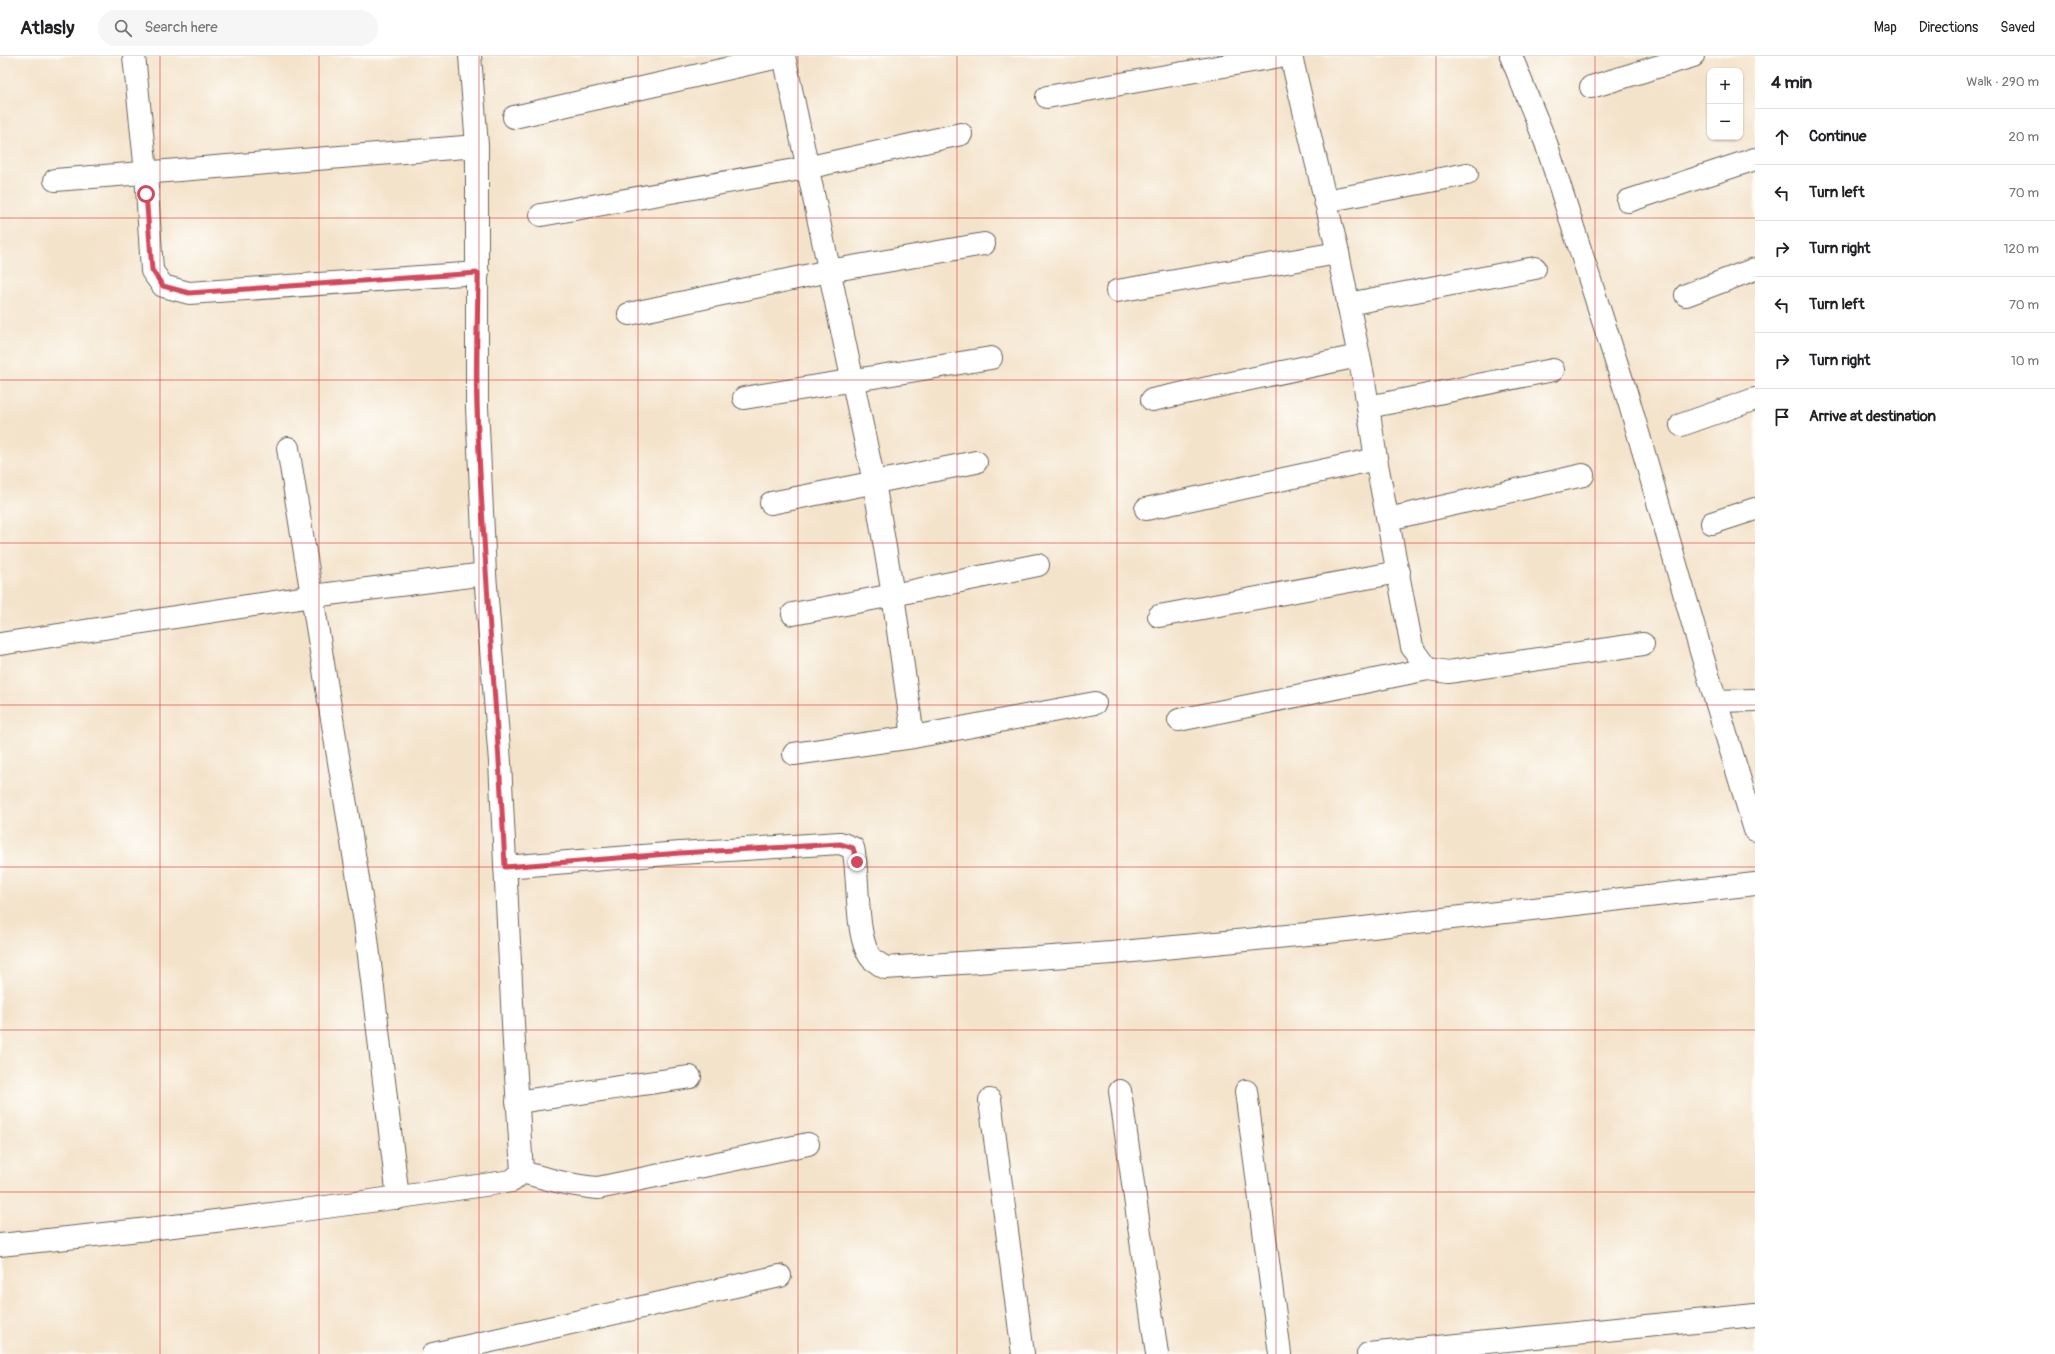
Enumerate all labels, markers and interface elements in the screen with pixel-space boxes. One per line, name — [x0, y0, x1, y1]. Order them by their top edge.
search box — [98, 10, 378, 46]
text: Atlasly — [20, 16, 74, 40]
icon: search — [112, 17, 134, 39]
text: Search here — [144, 18, 218, 37]
text: Map — [1874, 19, 1897, 36]
text: Directions — [1919, 19, 1978, 36]
text: Saved — [2000, 19, 2035, 36]
map controls — [1707, 68, 1743, 140]
button: + — [1707, 68, 1743, 104]
text: 4 min — [1771, 72, 1812, 93]
text: Walk · 290 m — [1966, 74, 2039, 90]
button: − — [1707, 104, 1743, 140]
icon: ahead — [1771, 126, 1793, 148]
text: Continue — [1809, 127, 1867, 146]
text: 20 m — [2008, 129, 2039, 145]
icon: left — [1771, 182, 1793, 204]
text: Turn left — [1809, 183, 1865, 202]
route start — [137, 185, 155, 203]
text: 70 m — [2009, 185, 2039, 201]
icon: right — [1771, 238, 1793, 260]
text: Turn right — [1809, 239, 1870, 258]
text: 120 m — [2003, 241, 2039, 257]
icon: left — [1771, 294, 1793, 316]
text: Turn left — [1809, 295, 1865, 314]
text: 70 m — [2009, 297, 2039, 313]
icon: right — [1771, 350, 1793, 372]
text: Turn right — [1809, 351, 1870, 370]
text: 10 m — [2011, 353, 2039, 369]
icon: arrive — [1771, 406, 1793, 428]
text: Arrive at destination — [1809, 407, 1936, 426]
route end — [848, 853, 866, 871]

